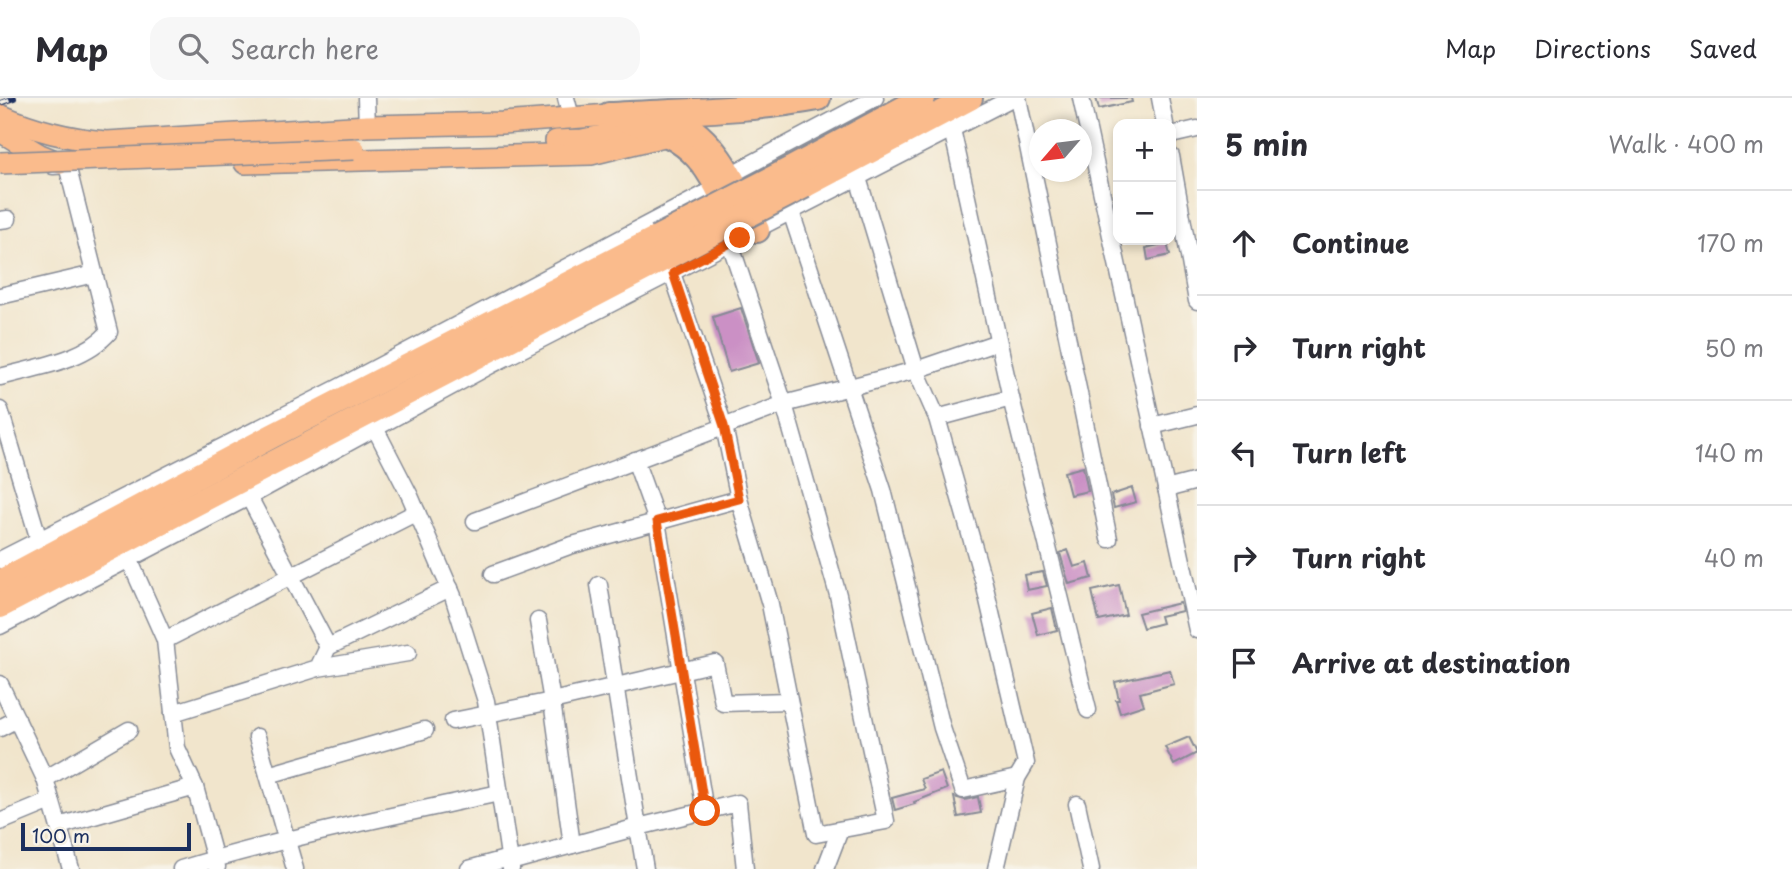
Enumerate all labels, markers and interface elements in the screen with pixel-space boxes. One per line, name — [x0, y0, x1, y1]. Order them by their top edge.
search box — [150, 17, 640, 80]
text: Map — [35, 23, 108, 73]
icon: search — [174, 29, 212, 67]
text: Search here — [230, 29, 379, 68]
text: Map — [1445, 30, 1496, 66]
text: Directions — [1534, 30, 1651, 66]
text: Saved — [1689, 30, 1757, 66]
north arrow — [1029, 119, 1092, 182]
map controls — [1113, 119, 1176, 245]
button: + — [1113, 119, 1176, 182]
text: 5 min — [1225, 121, 1308, 166]
text: Walk · 400 m — [1609, 126, 1764, 161]
button: − — [1113, 182, 1176, 245]
route end — [724, 222, 755, 253]
text: Continue — [1292, 223, 1409, 262]
icon: ahead — [1225, 224, 1263, 262]
text: 170 m — [1697, 225, 1764, 260]
text: Turn right — [1292, 328, 1426, 367]
icon: right — [1225, 329, 1263, 367]
text: 50 m — [1704, 330, 1764, 365]
text: Turn left — [1292, 433, 1407, 472]
icon: left — [1225, 434, 1263, 472]
text: 140 m — [1695, 435, 1764, 470]
text: Turn right — [1292, 538, 1426, 577]
icon: right — [1225, 539, 1263, 577]
text: 40 m — [1704, 540, 1764, 575]
text: Arrive at destination — [1292, 643, 1571, 682]
icon: arrive — [1225, 644, 1263, 682]
route start — [689, 795, 720, 826]
scale bar — [21, 820, 191, 852]
text: 100 m — [32, 821, 90, 849]

